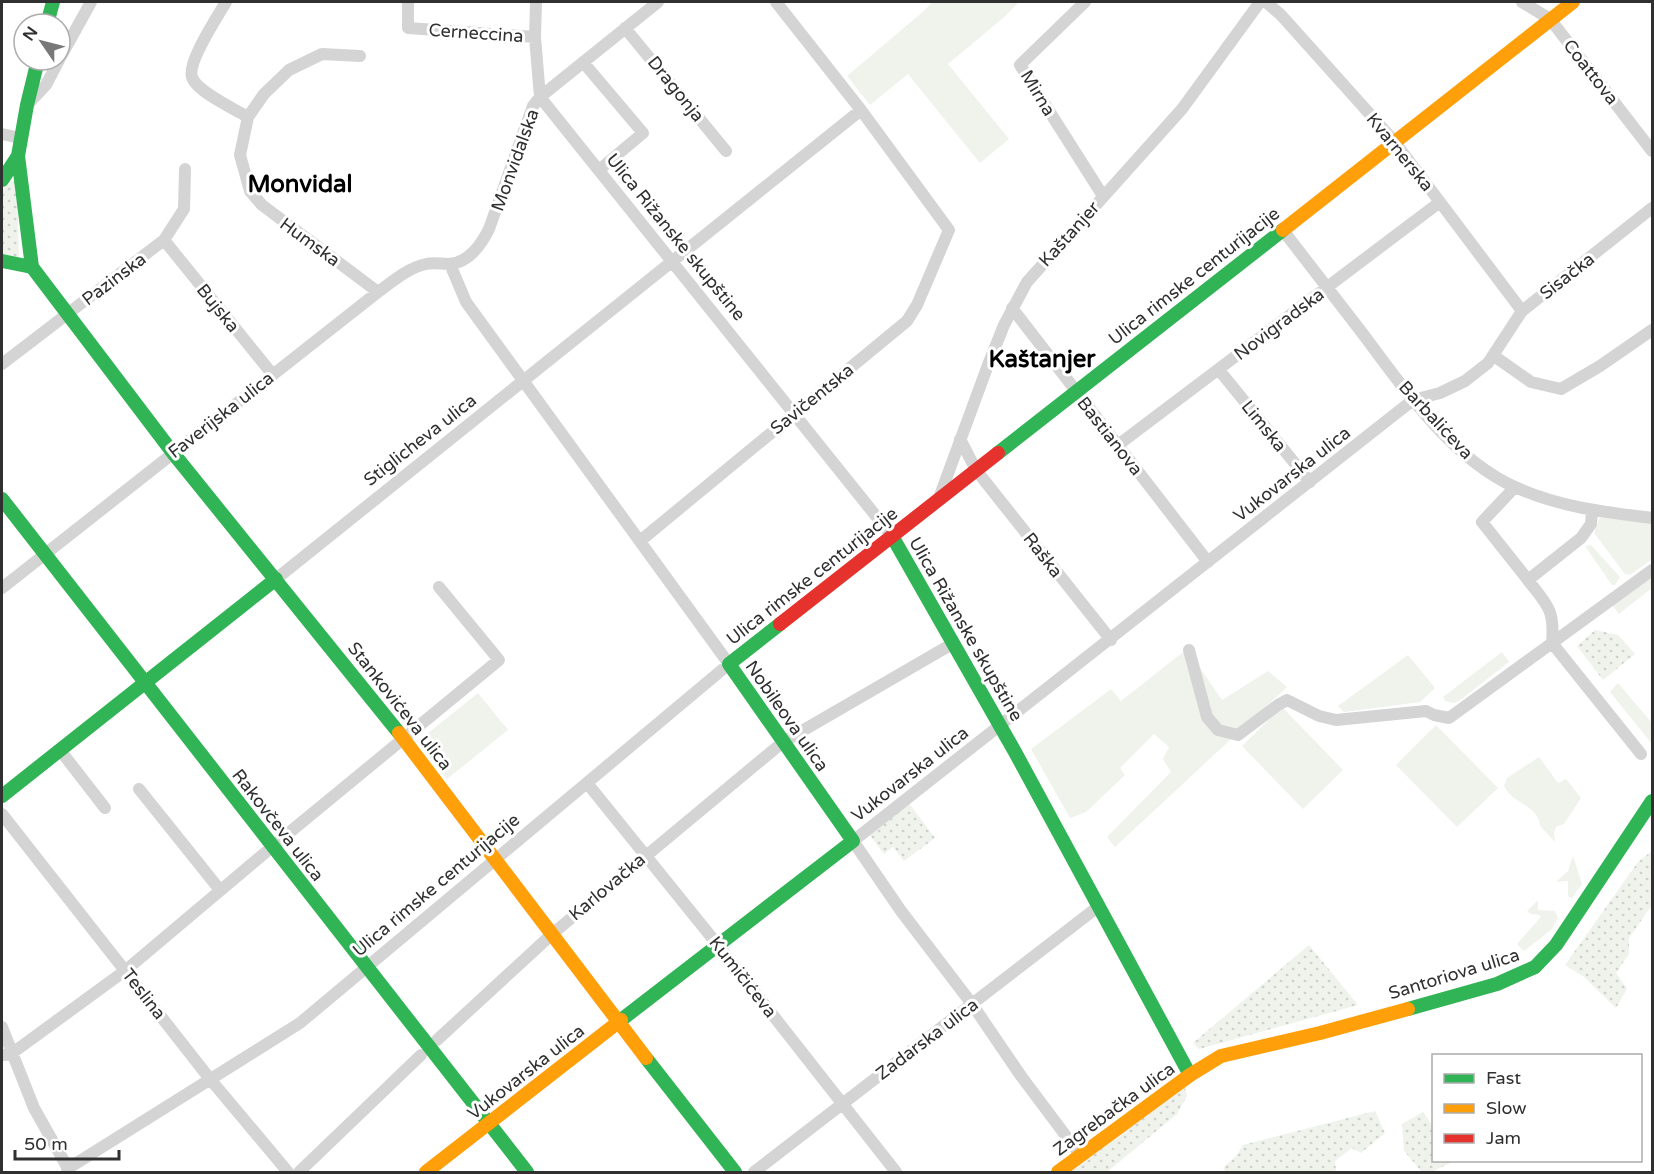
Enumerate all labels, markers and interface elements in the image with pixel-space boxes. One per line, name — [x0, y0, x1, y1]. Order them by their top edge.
north arrow — [12, 12, 72, 72]
street label: Cerneccina — [428, 19, 524, 47]
text: N — [19, 23, 42, 45]
street label: Coattova — [1559, 35, 1623, 109]
street label: Dragonja — [643, 52, 709, 126]
street label: Mirna — [1016, 66, 1060, 120]
street label: Monvidalska — [486, 106, 544, 214]
street label: Kvarnerska — [1362, 108, 1438, 196]
street label: Ulica Rižanske skupštine — [602, 149, 750, 325]
district label: Monvidal — [247, 170, 353, 199]
street label: Kaštanjer — [1034, 197, 1104, 271]
street label: Ulica rimske centurijacije — [1104, 202, 1284, 350]
street label: Humska — [276, 213, 344, 271]
street label: Pazinska — [78, 248, 150, 310]
street label: Sisačka — [1535, 248, 1599, 304]
street label: Bujska — [192, 279, 244, 337]
street label: Novigradska — [1230, 283, 1328, 365]
district label: Kaštanjer — [988, 345, 1096, 374]
street label: Savičentska — [766, 359, 858, 439]
street label: Faverijska ulica — [164, 367, 278, 463]
street label: Barbalićeva — [1394, 376, 1478, 464]
street label: Stiglicheva ulica — [359, 389, 481, 491]
street label: Bastianova — [1072, 392, 1148, 480]
street label: Limska — [1237, 396, 1291, 456]
street label: Vukovarska ulica — [1229, 422, 1355, 526]
street label: Ulica rimske centurijacije — [722, 502, 902, 650]
street label: Raška — [1019, 528, 1067, 582]
street label: Ulica Rižanske skupštine — [904, 533, 1028, 725]
street label: Stankovićeva ulica — [343, 638, 457, 774]
street label: Nobileova ulica — [741, 656, 833, 776]
street label: Vukovarska ulica — [847, 722, 973, 826]
street label: Rakovčeva ulica — [227, 765, 329, 885]
street label: Ulica rimske centurijacije — [348, 809, 524, 961]
street label: Karlovačka — [564, 849, 650, 925]
street label: Kumičićeva — [704, 932, 782, 1022]
street label: Santoriova ulica — [1386, 944, 1522, 1004]
street label: Teslina — [117, 964, 171, 1024]
street label: Zadarska ulica — [871, 993, 983, 1085]
street label: Vukovarska ulica — [463, 1020, 589, 1124]
legend — [1432, 1054, 1642, 1162]
street label: Zagrebačka ulica — [1049, 1058, 1179, 1160]
text: Fast — [1486, 1067, 1521, 1089]
text: Slow — [1486, 1097, 1527, 1119]
scale bar — [15, 1123, 118, 1161]
text: Jam — [1486, 1127, 1521, 1149]
text: 50 m — [24, 1133, 68, 1155]

